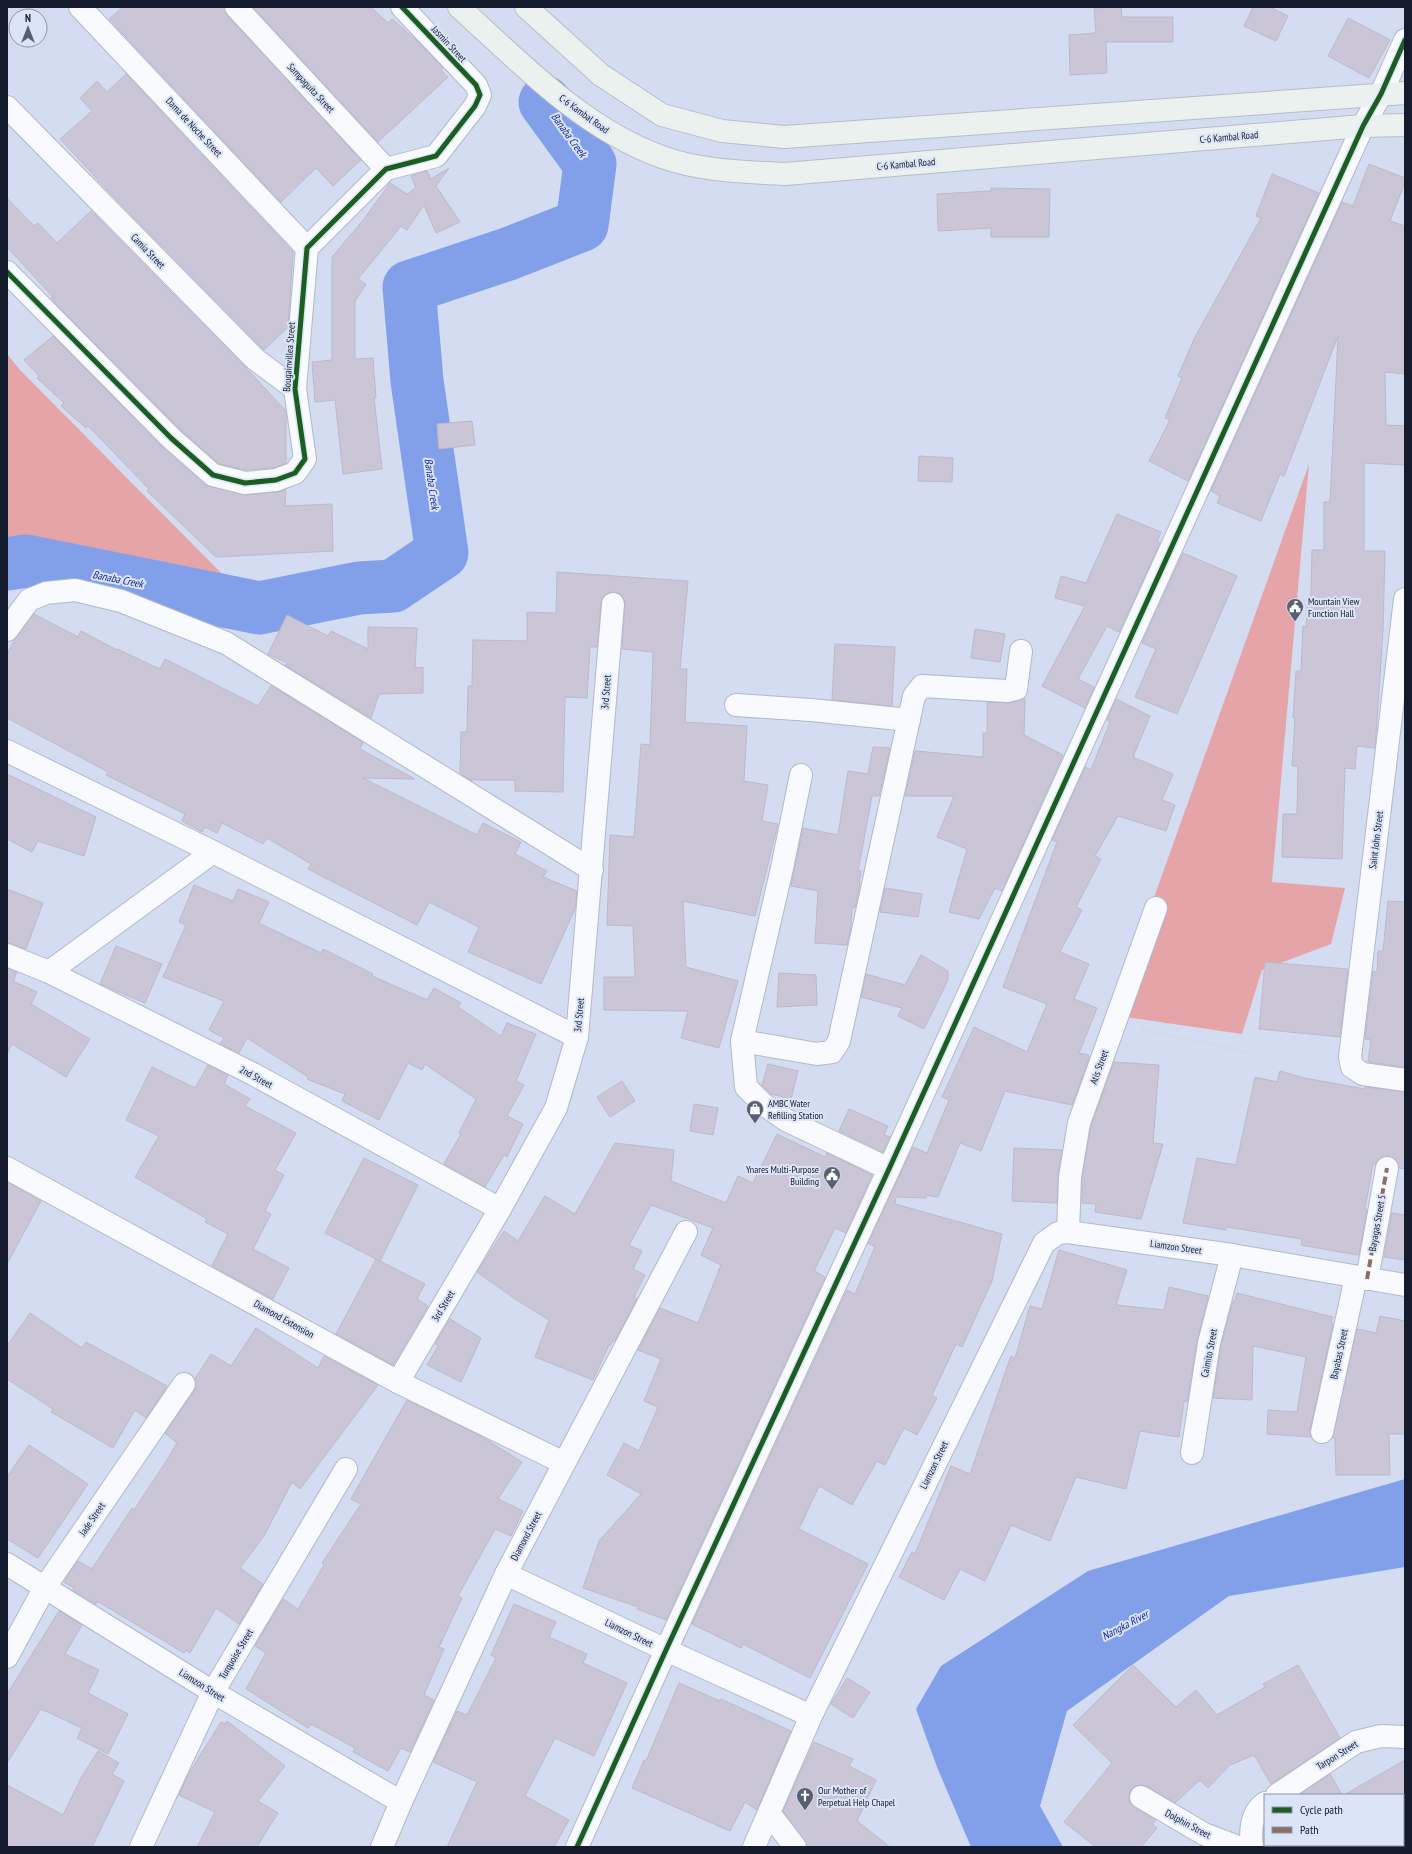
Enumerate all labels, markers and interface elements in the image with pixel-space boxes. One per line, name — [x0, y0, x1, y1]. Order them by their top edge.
north arrow — [8, 8, 48, 48]
text: N — [25, 11, 31, 25]
street label: Jasmin Street — [428, 22, 469, 65]
street label: Sampaguita Street — [285, 60, 338, 116]
street label: C-6 Kambal Road — [556, 92, 612, 136]
street label: Dama de Noche Street — [163, 94, 225, 160]
water label: Banaba Creek — [548, 110, 591, 161]
street label: C-6 Kambal Road — [1199, 128, 1259, 146]
street label: C-6 Kambal Road — [876, 155, 936, 173]
street label: Camia Street — [128, 231, 168, 272]
street label: Bougainvillea Street — [280, 321, 298, 392]
water label: Banaba Creek — [421, 458, 443, 512]
water label: Banaba Creek — [91, 567, 146, 591]
place label: Mountain View Function Hall — [1308, 595, 1359, 620]
public building icon: Mountain View Function Hall — [1285, 597, 1305, 622]
street label: 3rd Street — [598, 674, 614, 710]
street label: Saint John Street — [1366, 810, 1386, 870]
street label: 3rd Street — [571, 997, 587, 1033]
street label: Atis Street — [1087, 1048, 1111, 1086]
street label: 2nd Street — [237, 1063, 275, 1091]
place label: AMBC Water Refilling Station — [768, 1097, 823, 1122]
shop icon: AMBC Water Refilling Station — [745, 1099, 765, 1124]
place label: Ynares Multi-Purpose Building — [746, 1163, 819, 1188]
public building icon: Ynares Multi-Purpose Building — [822, 1165, 842, 1190]
street label: Bayagas Street 5 — [1366, 1193, 1388, 1253]
street label: Liamzon Street — [1149, 1237, 1203, 1257]
street label: 3rd Street — [429, 1288, 458, 1324]
street label: Diamond Extension — [252, 1297, 316, 1341]
street label: Caimito Street — [1198, 1327, 1220, 1378]
street label: Bayabas Street — [1327, 1327, 1351, 1380]
street label: Liamzon Street — [917, 1439, 951, 1491]
street label: Jade Street — [76, 1500, 108, 1539]
street label: Diamond Street — [508, 1509, 544, 1563]
water label: Nangka River — [1099, 1606, 1152, 1643]
street label: Liamzon Street — [603, 1616, 655, 1650]
street label: Turquoise Street — [216, 1626, 256, 1681]
street label: Liamzon Street — [177, 1666, 228, 1704]
street label: Tarpon Street — [1314, 1737, 1360, 1773]
place label: Our Mother of Perpetual Help Chapel — [818, 1784, 896, 1809]
church icon: Our Mother of Perpetual Help Chapel — [795, 1786, 815, 1811]
legend — [1264, 1794, 1404, 1846]
text: Cycle path — [1300, 1802, 1343, 1817]
street label: Dolphin Street — [1163, 1807, 1213, 1842]
text: Path — [1300, 1822, 1318, 1837]

